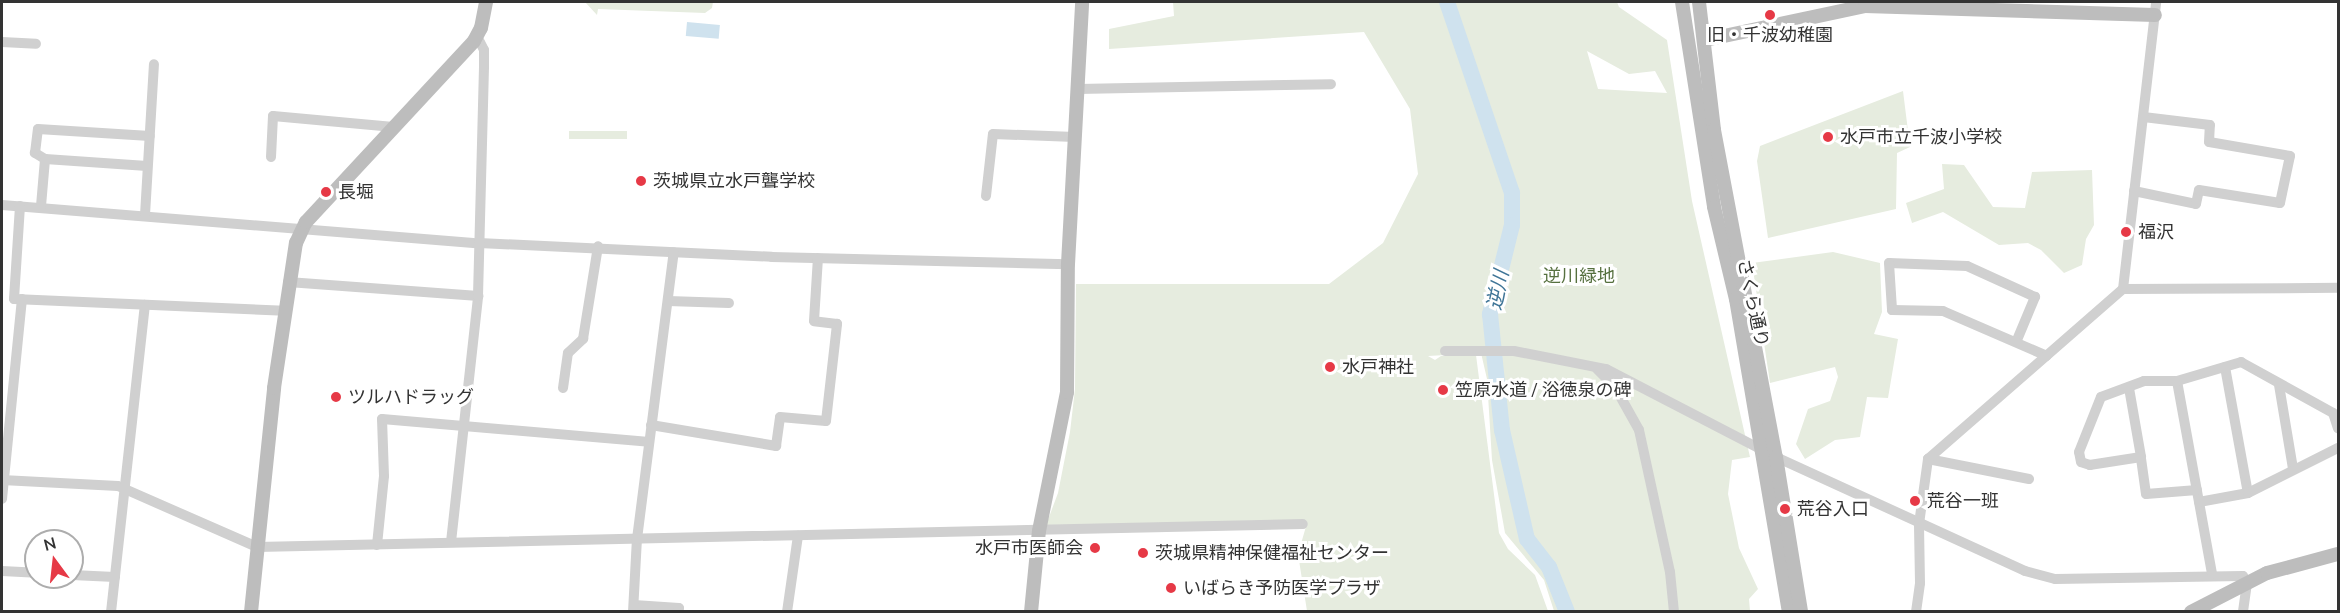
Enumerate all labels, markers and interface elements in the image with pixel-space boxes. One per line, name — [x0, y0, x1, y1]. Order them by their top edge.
marker: 旧・千波幼稚園 — [1763, 8, 1777, 22]
place label: 旧・千波幼稚園 — [1707, 24, 1833, 46]
place label: 水戸市立千波小学校 — [1840, 126, 2002, 148]
marker: 水戸市立千波小学校 — [1821, 130, 1835, 144]
place label: 茨城県立水戸聾学校 — [653, 170, 815, 192]
marker: 茨城県立水戸聾学校 — [634, 174, 648, 188]
place label: 長堀 — [338, 181, 374, 203]
marker: 長堀 — [319, 185, 333, 199]
place label: 福沢 — [2138, 221, 2174, 243]
marker: 福沢 — [2119, 225, 2133, 239]
street label: さくら通り — [1733, 257, 1773, 349]
park label: 逆川緑地 — [1543, 265, 1615, 287]
water label: 逆川 — [1481, 268, 1513, 312]
place label: 水戸神社 — [1342, 356, 1414, 378]
marker: 水戸神社 — [1323, 360, 1337, 374]
place label: 笠原水道 / 浴徳泉の碑 — [1455, 379, 1632, 401]
marker: 笠原水道 / 浴徳泉の碑 — [1436, 383, 1450, 397]
place label: ツルハドラッグ — [348, 386, 474, 408]
marker: ツルハドラッグ — [329, 390, 343, 404]
place label: 荒谷一班 — [1927, 490, 1999, 512]
marker: 荒谷一班 — [1908, 494, 1922, 508]
place label: 荒谷入口 — [1797, 498, 1869, 520]
marker: 荒谷入口 — [1778, 502, 1792, 516]
north arrow — [24, 529, 84, 589]
text: N — [41, 532, 58, 555]
place label: 水戸市医師会 — [975, 537, 1083, 559]
marker: 水戸市医師会 — [1088, 541, 1102, 555]
place label: 茨城県精神保健福祉センター — [1155, 542, 1389, 564]
marker: 茨城県精神保健福祉センター — [1136, 546, 1150, 560]
place label: いばらき予防医学プラザ — [1183, 577, 1381, 599]
marker: いばらき予防医学プラザ — [1164, 581, 1178, 595]

